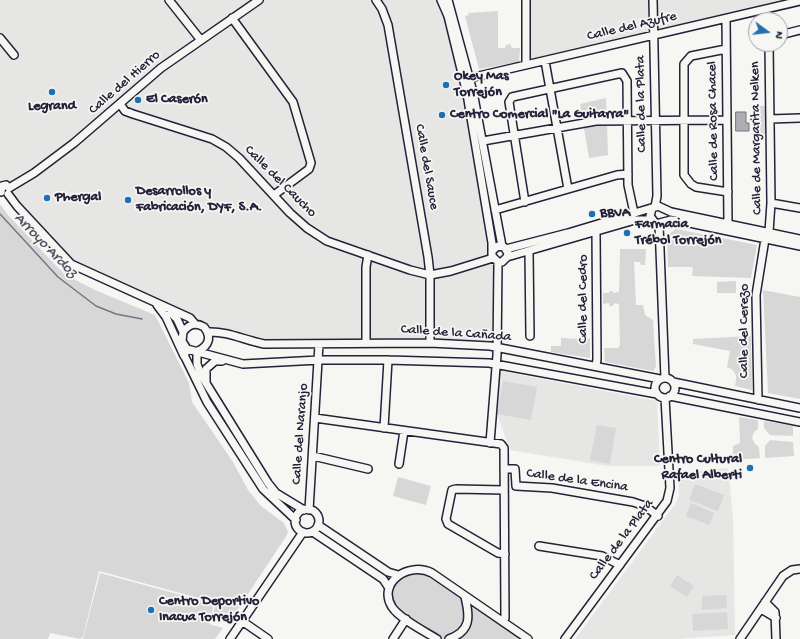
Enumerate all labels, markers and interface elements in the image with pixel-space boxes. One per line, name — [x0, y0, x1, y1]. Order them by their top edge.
street label: Calle del Azufre — [586, 9, 678, 45]
north arrow — [748, 12, 788, 52]
text: N — [772, 30, 785, 40]
street label: Calle del Hierro — [86, 47, 164, 119]
street label: Calle de la Plata — [633, 55, 651, 153]
street label: Calle de Rosa Chacel — [705, 61, 723, 181]
street label: Calle de Margarita Nelken — [747, 61, 767, 215]
place label: Okey Mas Torrejón — [454, 69, 509, 102]
marker: Okey Mas Torrejón — [441, 80, 451, 90]
marker: Legrand — [47, 87, 57, 97]
place label: El Caserón — [146, 92, 208, 108]
marker: El Caserón — [133, 95, 143, 105]
place label: Legrand — [28, 99, 76, 115]
place label: Centro Comercial "La Guitarra" — [450, 107, 629, 123]
marker: Centro Comercial "La Guitarra" — [437, 110, 447, 120]
street label: Calle del Sauce — [410, 123, 442, 211]
street label: Calle del Caucho — [240, 142, 320, 222]
place label: Desarrollos y Fabricación, DYF, S.A. — [136, 184, 262, 216]
place label: Phergal — [55, 190, 101, 206]
marker: Phergal — [42, 193, 52, 203]
marker: Desarrollos y Fabricación, DYF, S.A. — [123, 195, 133, 205]
place label: BBVA — [600, 206, 630, 222]
marker: BBVA — [587, 209, 597, 219]
water label: Arroyo Ardoz — [10, 210, 80, 282]
place label: Farmacia Trébol Torrejón — [635, 217, 721, 250]
marker: Farmacia Trébol Torrejón — [622, 228, 632, 238]
street label: Calle del Cedro — [576, 254, 592, 344]
street label: Calle del Cerezo — [737, 284, 753, 378]
street label: Calle de la Cañada — [400, 322, 512, 346]
street label: Calle del Naranjo — [289, 383, 313, 485]
place label: Centro Cultural Rafael Alberti — [654, 452, 742, 484]
marker: Centro Cultural Rafael Alberti — [745, 463, 755, 473]
street label: Calle de la Encina — [525, 466, 629, 496]
street label: Calle de la Plata — [586, 496, 658, 584]
place label: Centro Deportivo Inacua Torrejón — [159, 594, 259, 626]
marker: Centro Deportivo Inacua Torrejón — [146, 605, 156, 615]

